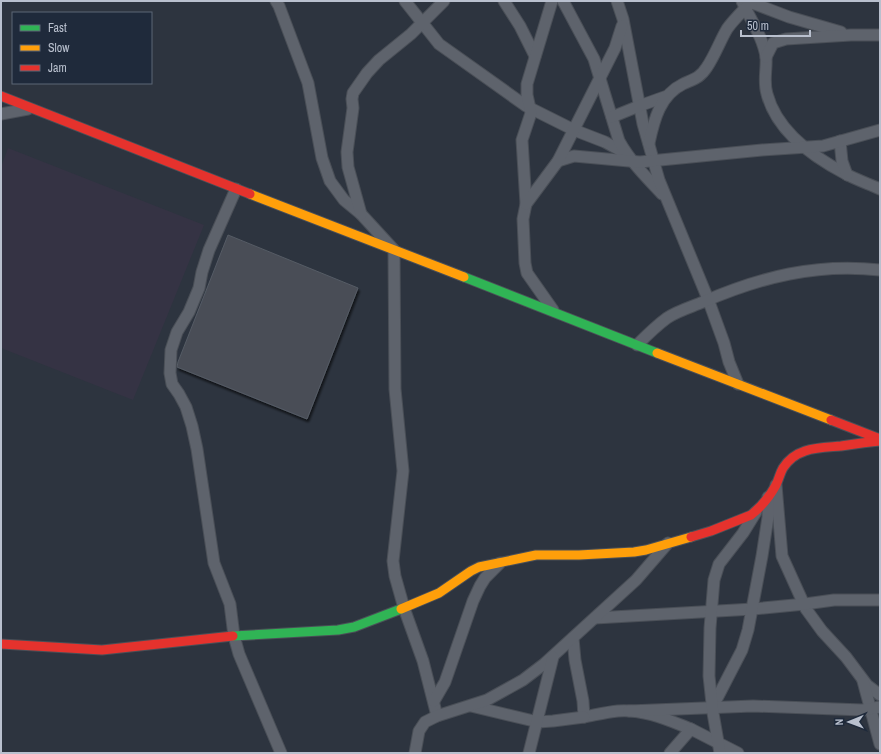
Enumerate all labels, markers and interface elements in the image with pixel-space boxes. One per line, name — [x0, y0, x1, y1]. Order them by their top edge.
legend — [12, 12, 152, 84]
scale bar — [741, 12, 810, 38]
text: 50 m — [747, 18, 769, 34]
text: Fast — [48, 20, 67, 36]
text: Slow — [48, 40, 70, 56]
text: Jam — [48, 60, 67, 76]
north arrow — [829, 702, 869, 742]
text: N — [832, 719, 846, 726]

